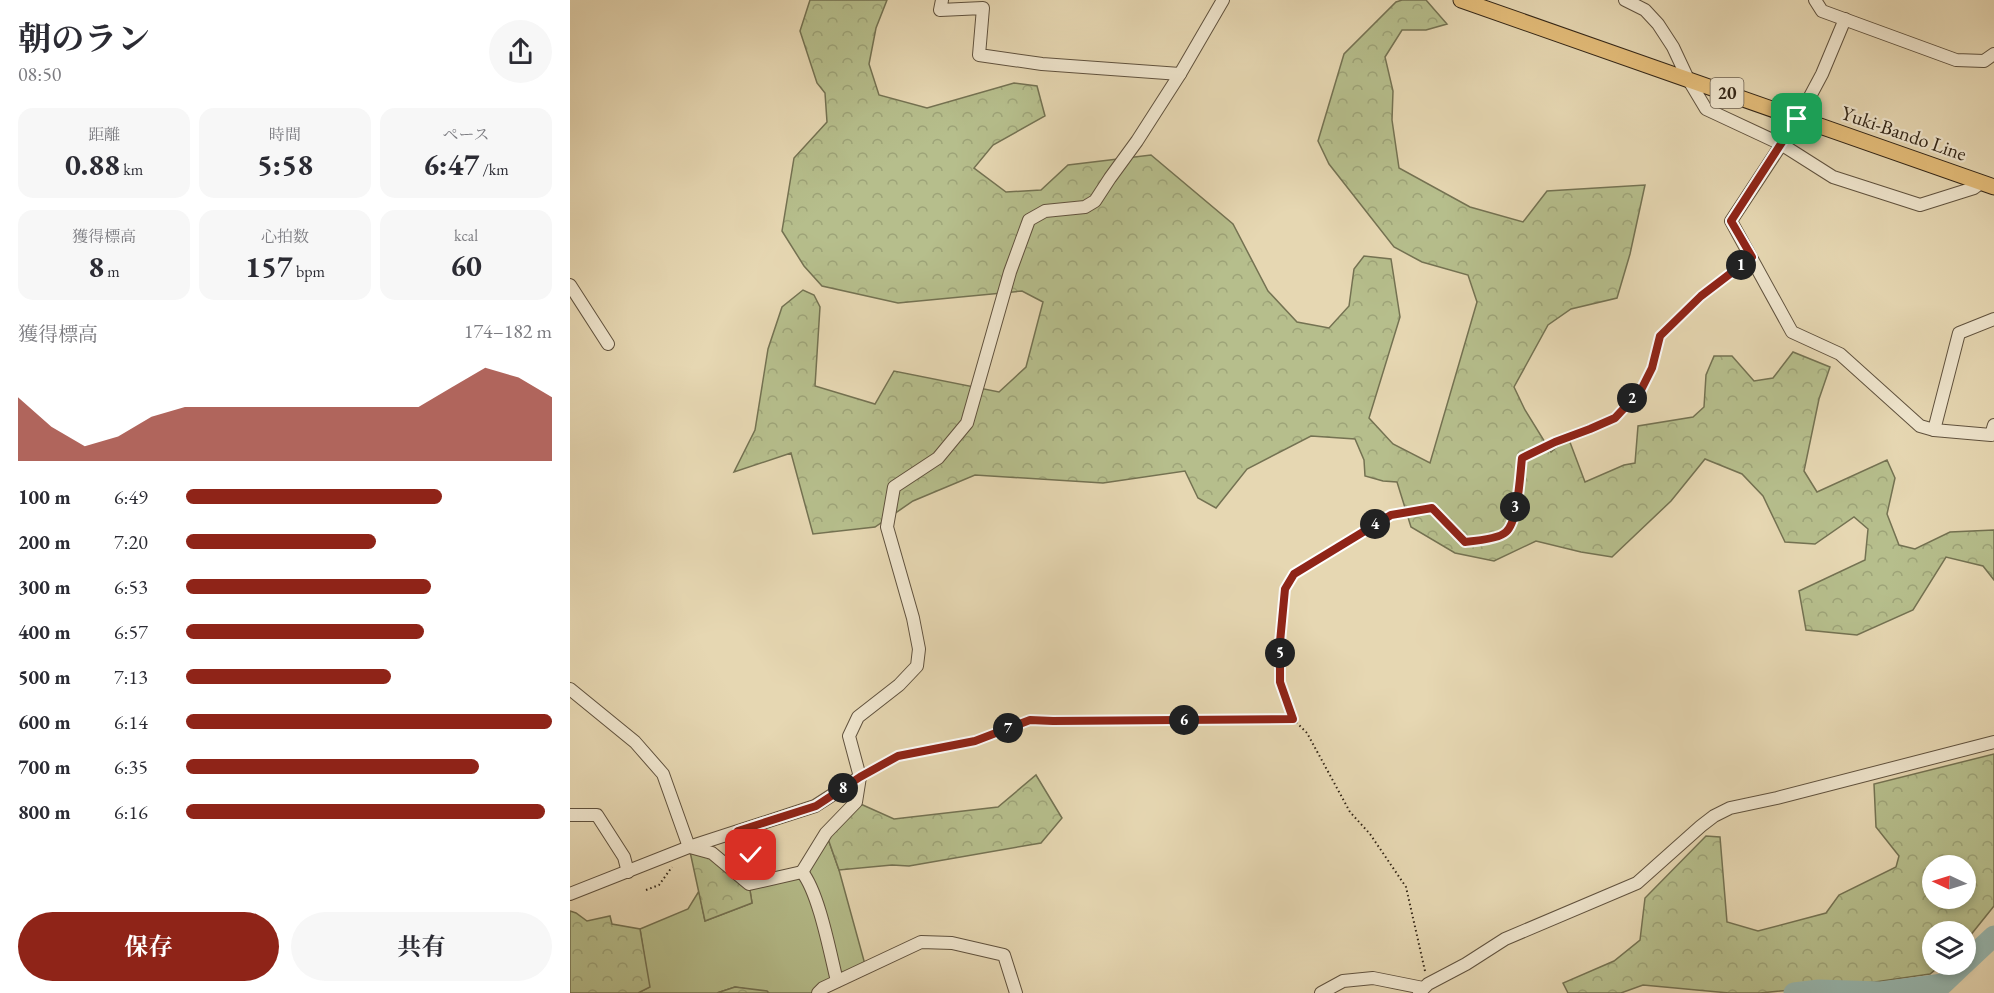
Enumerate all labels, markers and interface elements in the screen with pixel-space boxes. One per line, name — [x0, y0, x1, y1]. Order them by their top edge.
text: 朝のラン — [18, 17, 150, 60]
button: share — [489, 20, 552, 83]
text: 08:50 — [18, 61, 61, 87]
road number: 20 — [1710, 78, 1744, 108]
pin — [1771, 93, 1822, 144]
street label: Yuki-Bando Line — [1838, 99, 1970, 167]
icon: arrive — [1780, 102, 1813, 135]
text: 距離 — [88, 124, 120, 145]
text: 時間 — [269, 124, 301, 145]
text: ペース — [442, 124, 490, 145]
text: 0.88 — [65, 145, 120, 184]
text: 5:58 — [257, 145, 313, 184]
text: 6:47 — [423, 145, 479, 184]
text: km — [120, 159, 143, 180]
text: /km — [479, 159, 509, 180]
text: kcal — [454, 225, 478, 246]
text: 獲得標高 — [72, 226, 136, 247]
text: 心拍数 — [261, 226, 309, 247]
text: 60 — [450, 246, 482, 285]
text: 8 — [88, 247, 104, 286]
text: 157 — [245, 247, 293, 286]
pin: 1 — [1726, 250, 1756, 280]
text: 1 — [1737, 254, 1745, 275]
text: m — [104, 261, 120, 282]
text: bpm — [293, 261, 325, 282]
text: 174–182 m — [464, 318, 552, 344]
text: 獲得標高 — [18, 321, 98, 347]
pin: 2 — [1617, 383, 1647, 413]
text: 2 — [1628, 387, 1636, 408]
text: 100 m — [18, 484, 71, 510]
text: 6:49 — [114, 484, 148, 510]
pin: 3 — [1500, 492, 1530, 522]
text: 3 — [1511, 496, 1519, 517]
pin: 4 — [1360, 509, 1390, 539]
text: 4 — [1371, 513, 1379, 534]
text: 200 m — [18, 529, 71, 555]
text: 7:20 — [114, 529, 148, 555]
text: 300 m — [18, 574, 71, 600]
text: 6:53 — [114, 574, 148, 600]
text: 400 m — [18, 619, 71, 645]
text: 6:57 — [114, 619, 148, 645]
pin: 5 — [1265, 638, 1295, 668]
text: 5 — [1276, 642, 1284, 663]
text: 500 m — [18, 664, 71, 690]
text: 7:13 — [114, 664, 148, 690]
pin: 6 — [1169, 705, 1199, 735]
text: 600 m — [18, 709, 71, 735]
text: 6:14 — [114, 709, 148, 735]
text: 6 — [1180, 709, 1188, 730]
pin: 7 — [993, 713, 1023, 743]
text: 7 — [1004, 717, 1012, 738]
text: 700 m — [18, 754, 71, 780]
text: 6:35 — [114, 754, 148, 780]
pin: 8 — [828, 773, 858, 803]
text: 8 — [839, 777, 847, 798]
text: 800 m — [18, 799, 71, 825]
text: 6:16 — [114, 799, 148, 825]
pin — [725, 829, 776, 880]
icon: check — [734, 838, 767, 871]
north arrow — [1922, 855, 1976, 909]
map controls — [1922, 855, 1976, 975]
button: 保存 — [18, 912, 279, 981]
button: 共有 — [291, 912, 552, 981]
button: layers — [1922, 921, 1976, 975]

